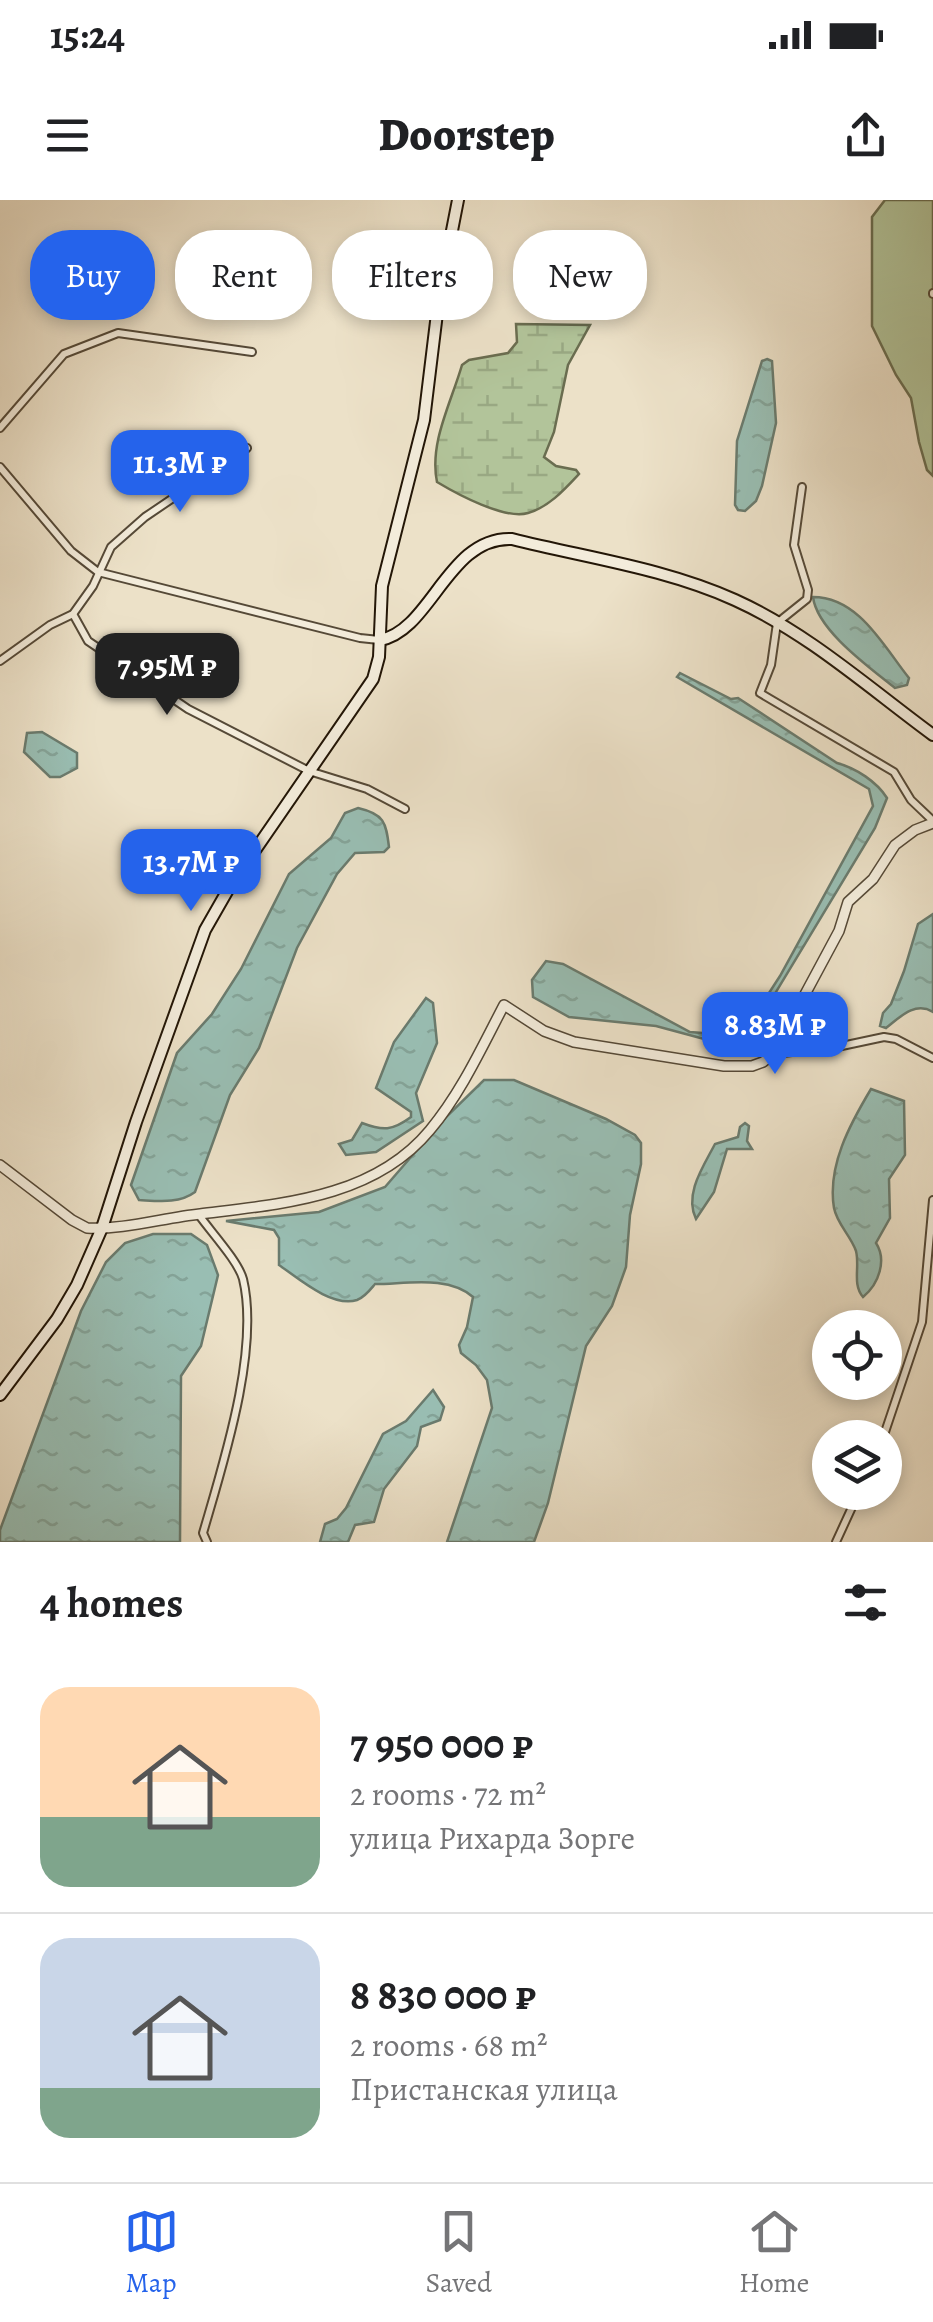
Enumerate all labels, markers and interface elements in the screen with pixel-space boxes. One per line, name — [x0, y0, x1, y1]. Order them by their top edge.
text: 15:24 — [50, 9, 125, 61]
text: Doorstep — [378, 104, 555, 166]
icon: menu — [40, 108, 95, 163]
icon: share — [838, 108, 893, 163]
chip: Buy — [30, 230, 155, 320]
chip: Rent — [175, 230, 312, 320]
chip: Filters — [332, 230, 493, 320]
chip: New — [513, 230, 647, 320]
pin: 11.3M ₽ — [88, 430, 272, 515]
text: 11.3M ₽ — [133, 440, 227, 484]
pin: 7.95M ₽ — [75, 633, 259, 718]
text: 7.95M ₽ — [117, 643, 217, 687]
pin: 13.7M ₽ — [99, 829, 283, 914]
text: 13.7M ₽ — [143, 839, 239, 883]
pin: 8.83M ₽ — [683, 992, 867, 1077]
text: 8.83M ₽ — [724, 1002, 826, 1046]
map controls — [812, 1310, 902, 1510]
button: locate — [812, 1310, 902, 1400]
button: layers — [812, 1420, 902, 1510]
text: 4 homes — [40, 1574, 183, 1631]
icon: filters — [838, 1575, 893, 1630]
text: 7 950 000 ₽ — [350, 1715, 533, 1772]
icon: home — [120, 1727, 240, 1847]
text: 2 rooms · 72 m² — [350, 1772, 546, 1816]
text: улица Рихарда Зорге — [350, 1816, 635, 1860]
text: 8 830 000 ₽ — [350, 1966, 536, 2023]
icon: home — [120, 1978, 240, 2098]
text: 2 rooms · 68 m² — [350, 2023, 548, 2067]
text: Пристанская улица — [350, 2067, 618, 2111]
tab: Map — [124, 2204, 179, 2302]
tab: Saved — [426, 2204, 492, 2302]
tab: Home — [739, 2204, 809, 2302]

